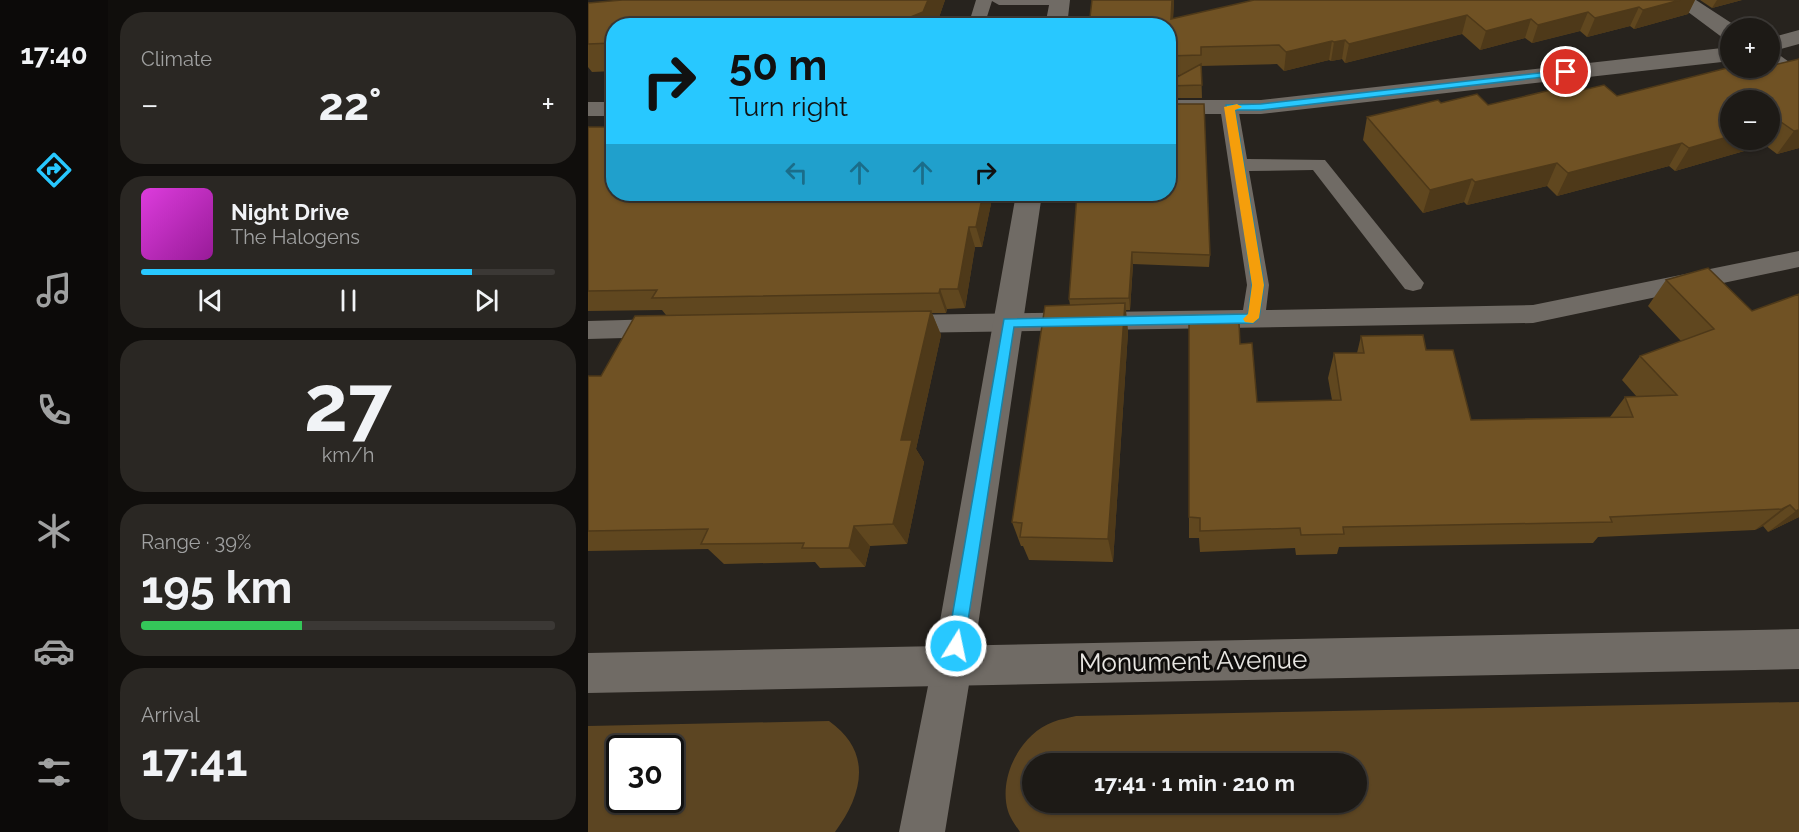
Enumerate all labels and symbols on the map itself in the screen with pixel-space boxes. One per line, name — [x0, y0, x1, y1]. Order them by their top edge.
pin — [1540, 46, 1591, 97]
position arrow — [924, 614, 988, 678]
street label: Monument Avenue — [1078, 644, 1308, 678]
speed limit sign: 30 — [606, 735, 684, 813]

